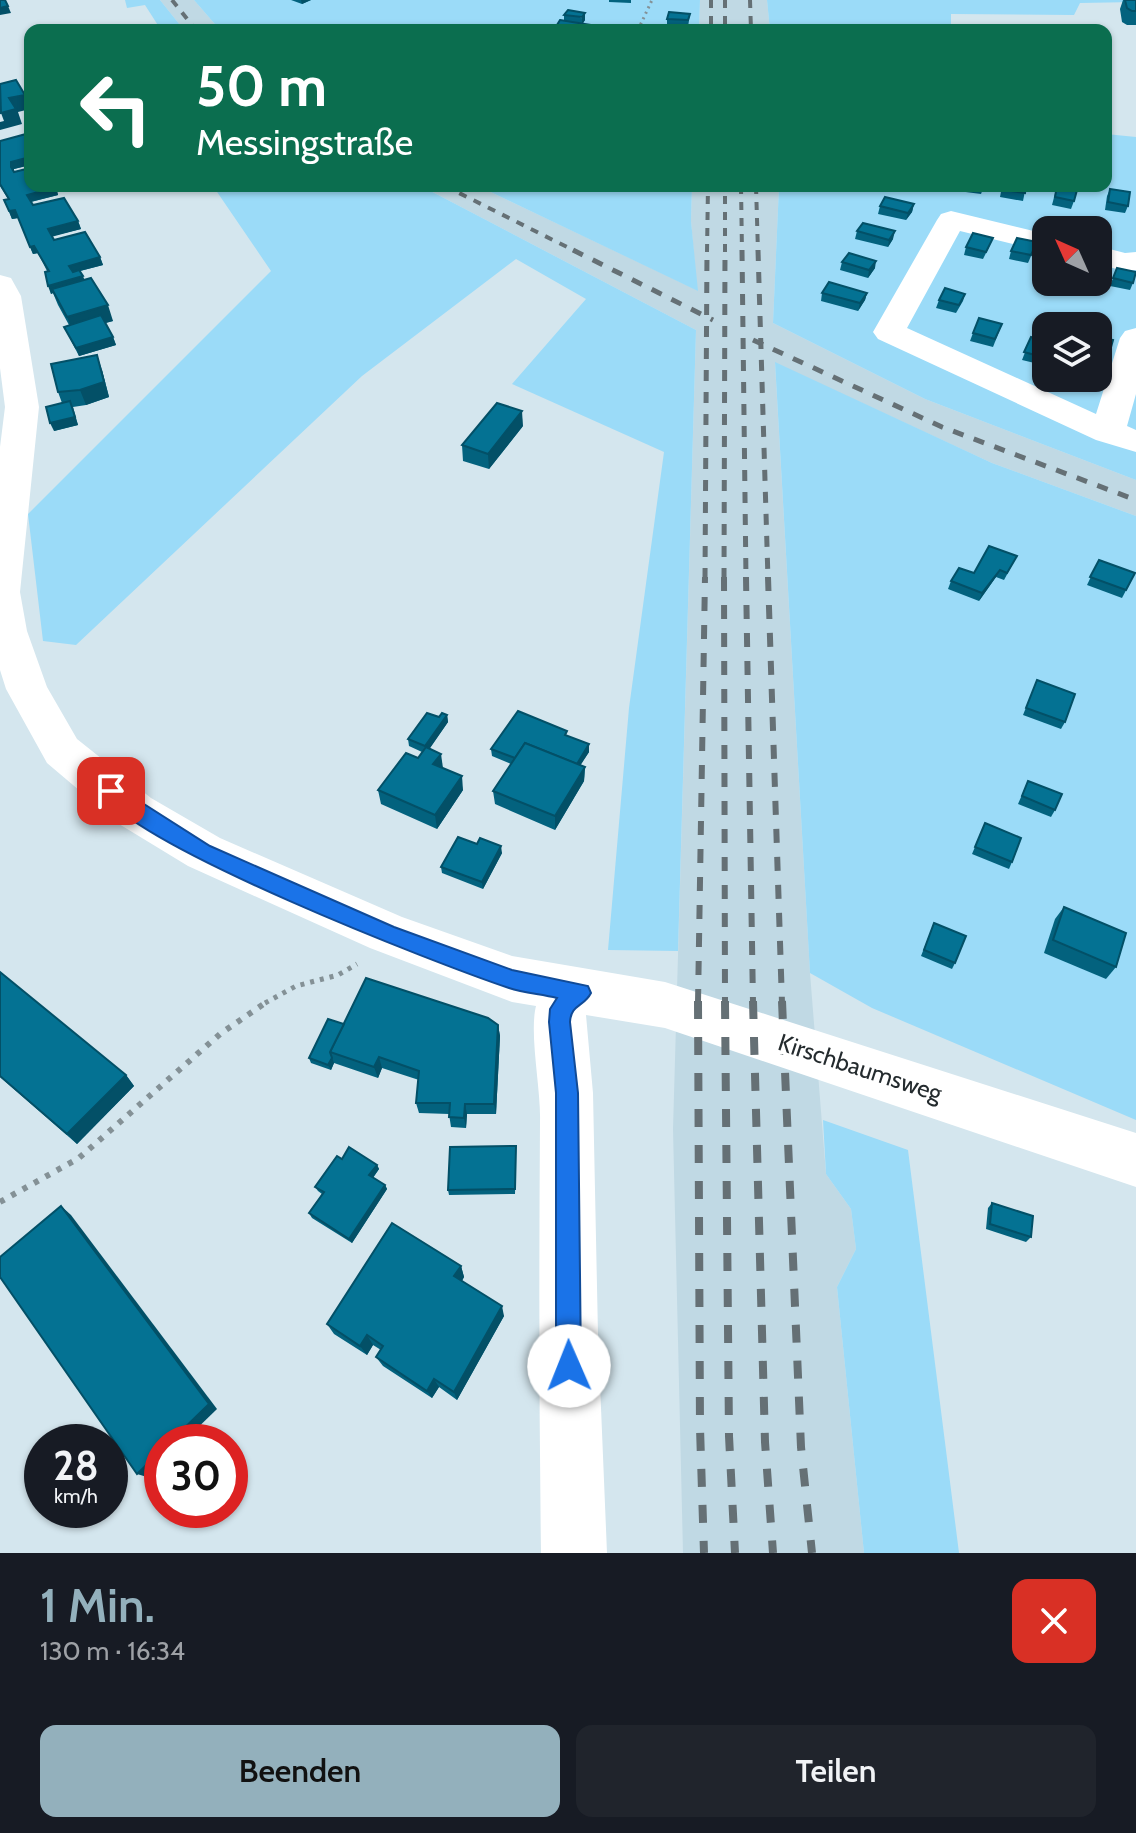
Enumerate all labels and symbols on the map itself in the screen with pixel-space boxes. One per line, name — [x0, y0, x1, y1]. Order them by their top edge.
north arrow — [1032, 216, 1112, 296]
pin — [77, 757, 145, 825]
street label: Kirschbaumsweg — [775, 1027, 947, 1108]
position arrow — [527, 1324, 611, 1408]
speed limit sign: 30 — [144, 1424, 248, 1528]

